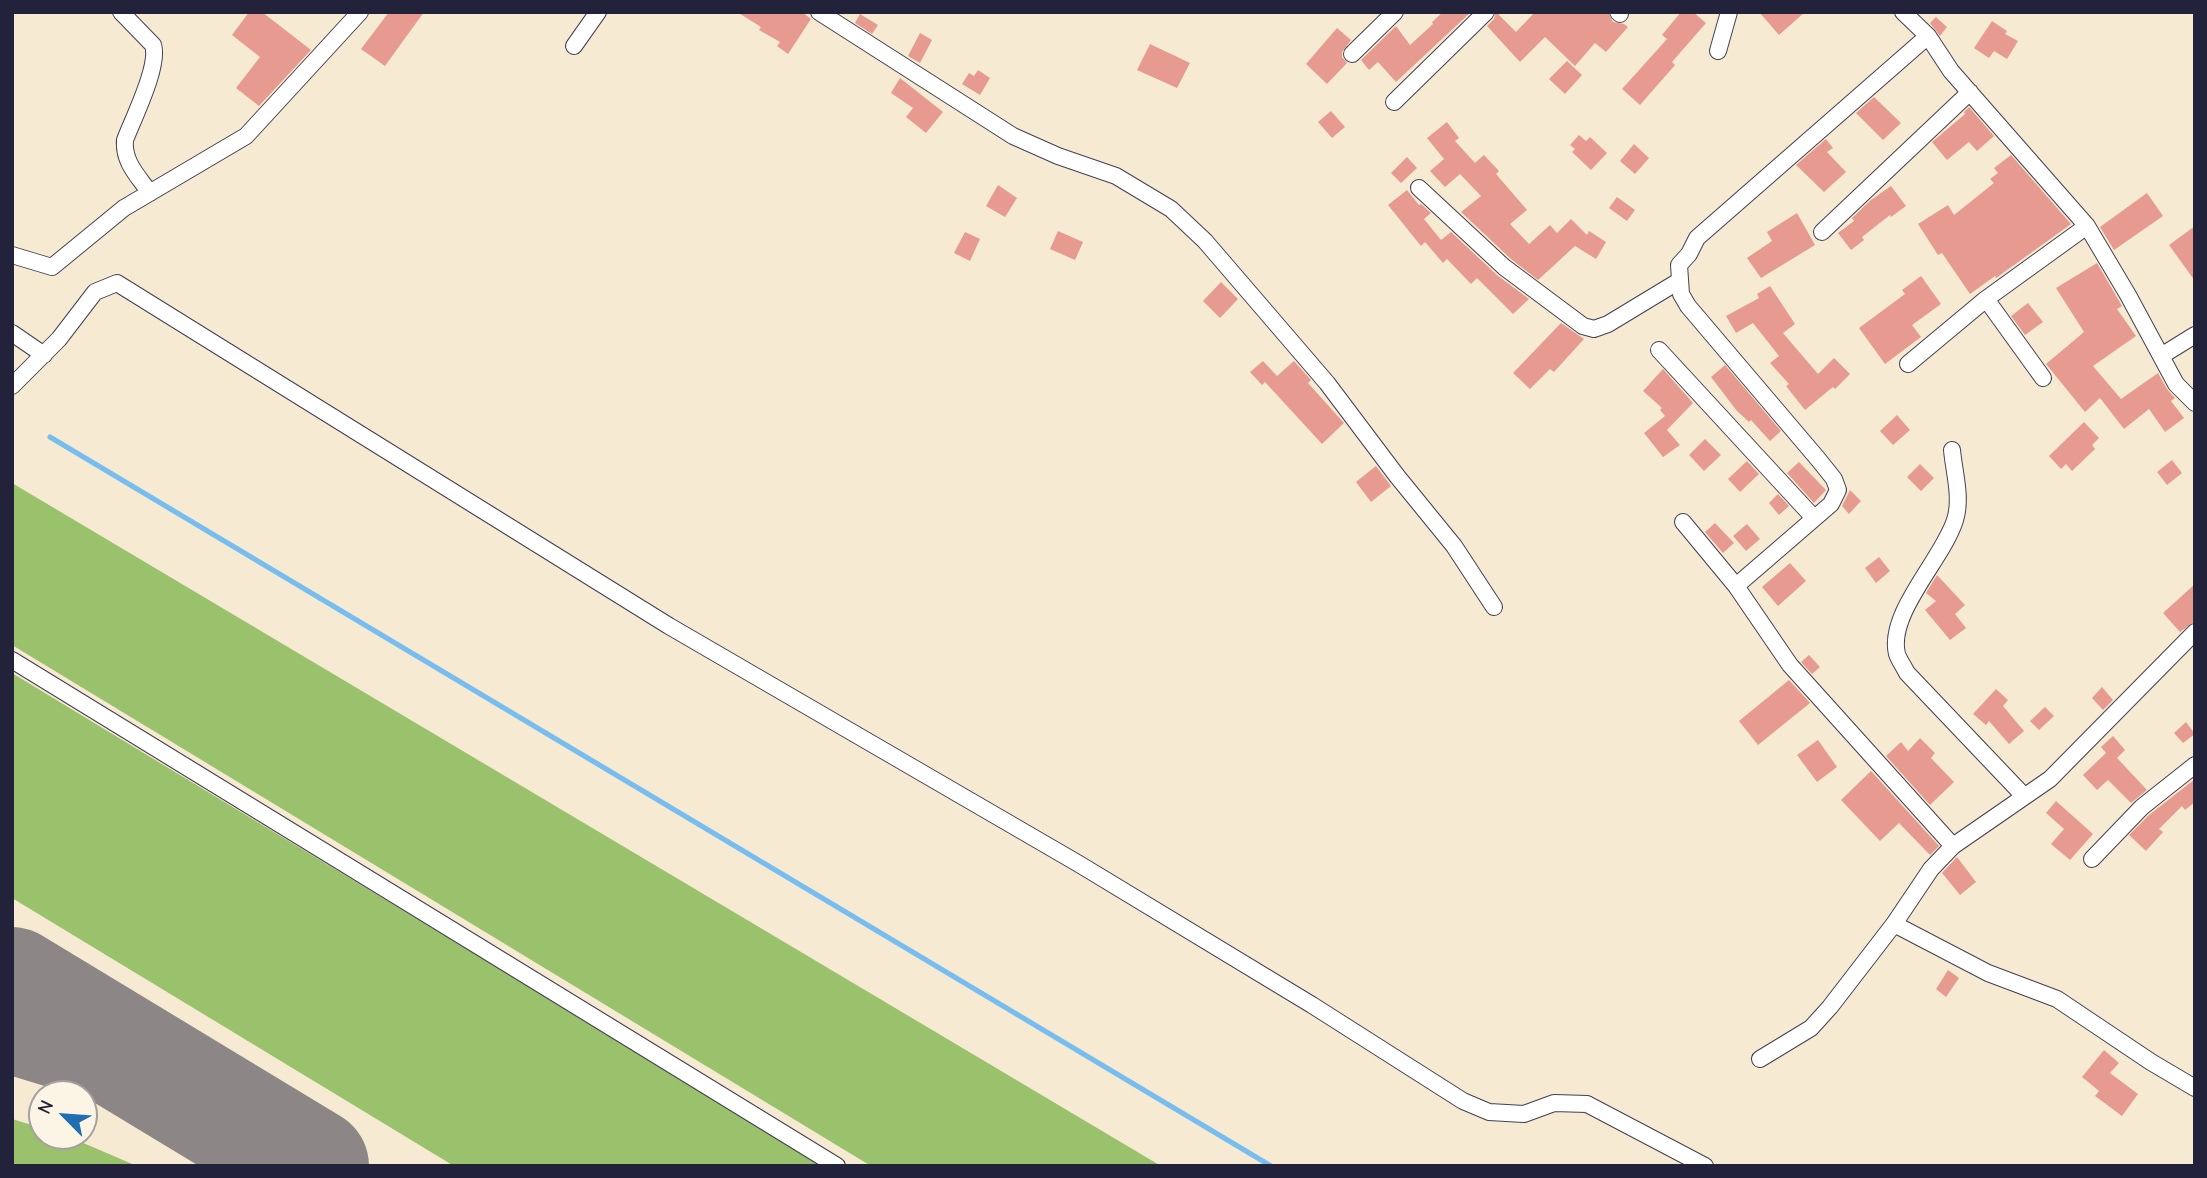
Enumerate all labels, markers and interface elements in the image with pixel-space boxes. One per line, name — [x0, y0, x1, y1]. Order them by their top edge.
north arrow — [28, 1080, 98, 1150]
text: N — [33, 1097, 58, 1117]

